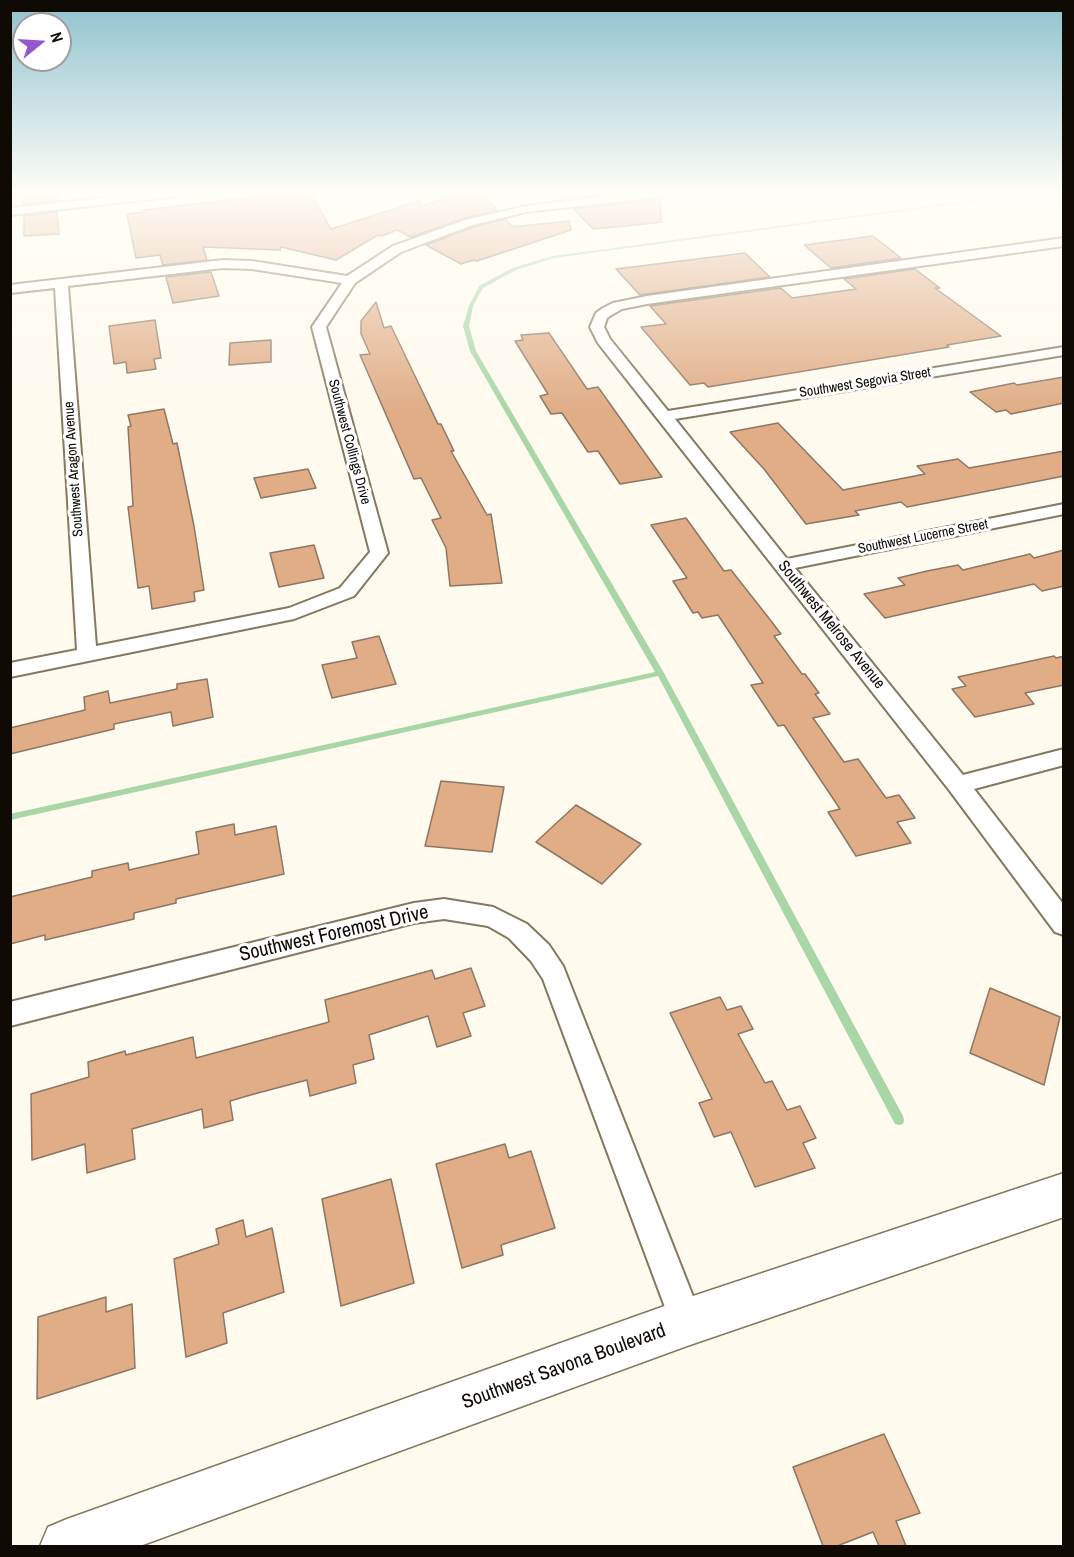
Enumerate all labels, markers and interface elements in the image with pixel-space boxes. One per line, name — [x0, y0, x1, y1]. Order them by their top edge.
north arrow — [12, 12, 72, 72]
text: N — [45, 29, 69, 45]
street label: Southwest Segovia Street — [798, 364, 932, 402]
street label: Southwest Collings Drive — [324, 378, 374, 506]
street label: Southwest Aragon Avenue — [61, 401, 87, 537]
street label: Southwest Lucerne Street — [857, 516, 989, 558]
street label: Southwest Melrose Avenue — [773, 557, 889, 693]
street label: Southwest Foremost Drive — [237, 901, 431, 967]
street label: Southwest Savona Boulevard — [459, 1319, 669, 1415]

